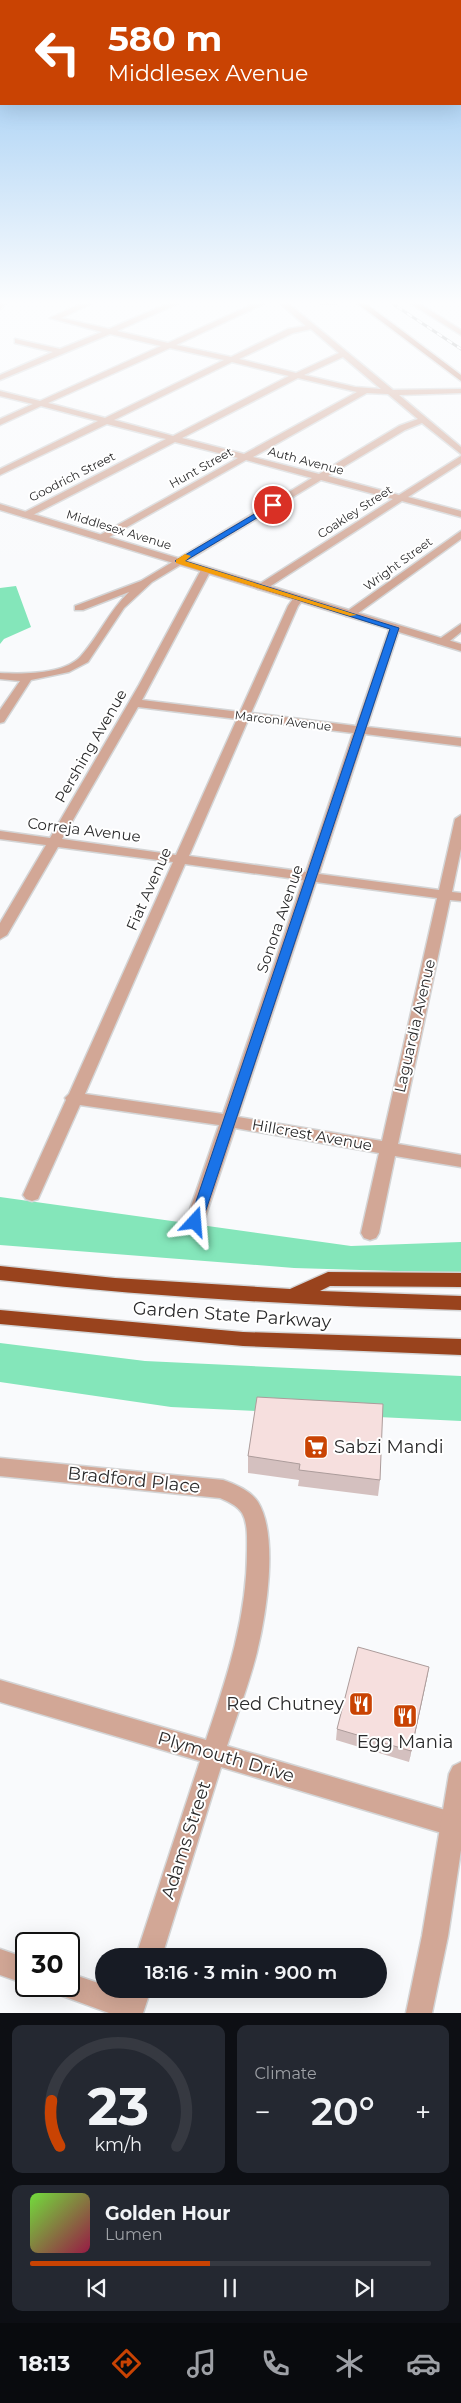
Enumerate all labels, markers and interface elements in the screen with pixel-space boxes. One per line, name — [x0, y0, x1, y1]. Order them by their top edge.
text: 580 m — [108, 17, 222, 60]
icon: left — [25, 20, 90, 85]
text: Middlesex Avenue — [108, 60, 308, 87]
street label: Auth Avenue — [267, 443, 346, 478]
street label: Hunt Street — [166, 444, 235, 491]
street label: Goodrich Street — [26, 448, 117, 505]
street label: Coakley Street — [314, 482, 395, 541]
pin — [252, 484, 294, 526]
icon: arrive — [259, 491, 287, 519]
street label: Middlesex Avenue — [65, 506, 174, 553]
street label: Wright Street — [360, 534, 435, 594]
street label: Pershing Avenue — [50, 686, 131, 806]
street label: Marconi Avenue — [234, 707, 332, 734]
street label: Correja Avenue — [26, 813, 142, 846]
street label: Fiat Avenue — [122, 844, 175, 933]
street label: Sonora Avenue — [252, 862, 307, 975]
street label: Laguardia Avenue — [390, 957, 439, 1094]
street label: Hillcrest Avenue — [251, 1115, 374, 1154]
position arrow — [168, 1195, 220, 1247]
street label: Garden State Parkway — [132, 1297, 332, 1333]
supermarket icon: Sabzi Mandi — [303, 1434, 329, 1460]
place label: Sabzi Mandi — [334, 1436, 444, 1458]
street label: Bradford Place — [67, 1462, 202, 1498]
restaurant icon: Red Chutney — [348, 1691, 374, 1717]
place label: Red Chutney — [226, 1693, 344, 1715]
restaurant icon: Egg Mania — [392, 1703, 418, 1729]
street label: Plymouth Drive — [155, 1727, 297, 1787]
place label: Egg Mania — [357, 1731, 453, 1753]
street label: Adams Street — [157, 1778, 215, 1902]
speed limit sign: 30 — [15, 1932, 80, 1997]
text: 18:16 · 3 min · 900 m — [145, 1961, 337, 1984]
text: Climate — [255, 2064, 317, 2083]
text: 23 — [88, 2075, 149, 2138]
text: 20° — [311, 2088, 375, 2135]
text: − — [255, 2095, 271, 2129]
text: + — [415, 2095, 431, 2129]
text: km/h — [94, 2134, 142, 2155]
text: Golden Hour — [105, 2202, 231, 2225]
text: Lumen — [105, 2225, 163, 2244]
icon: previous — [83, 2274, 111, 2302]
icon: pause — [216, 2274, 244, 2302]
icon: next — [350, 2274, 378, 2302]
icon: directions — [109, 2346, 144, 2381]
icon: music — [184, 2346, 219, 2381]
icon: phone — [258, 2346, 293, 2381]
icon: climate — [332, 2346, 367, 2381]
icon: car — [406, 2346, 441, 2381]
text: 18:13 — [20, 2350, 70, 2377]

